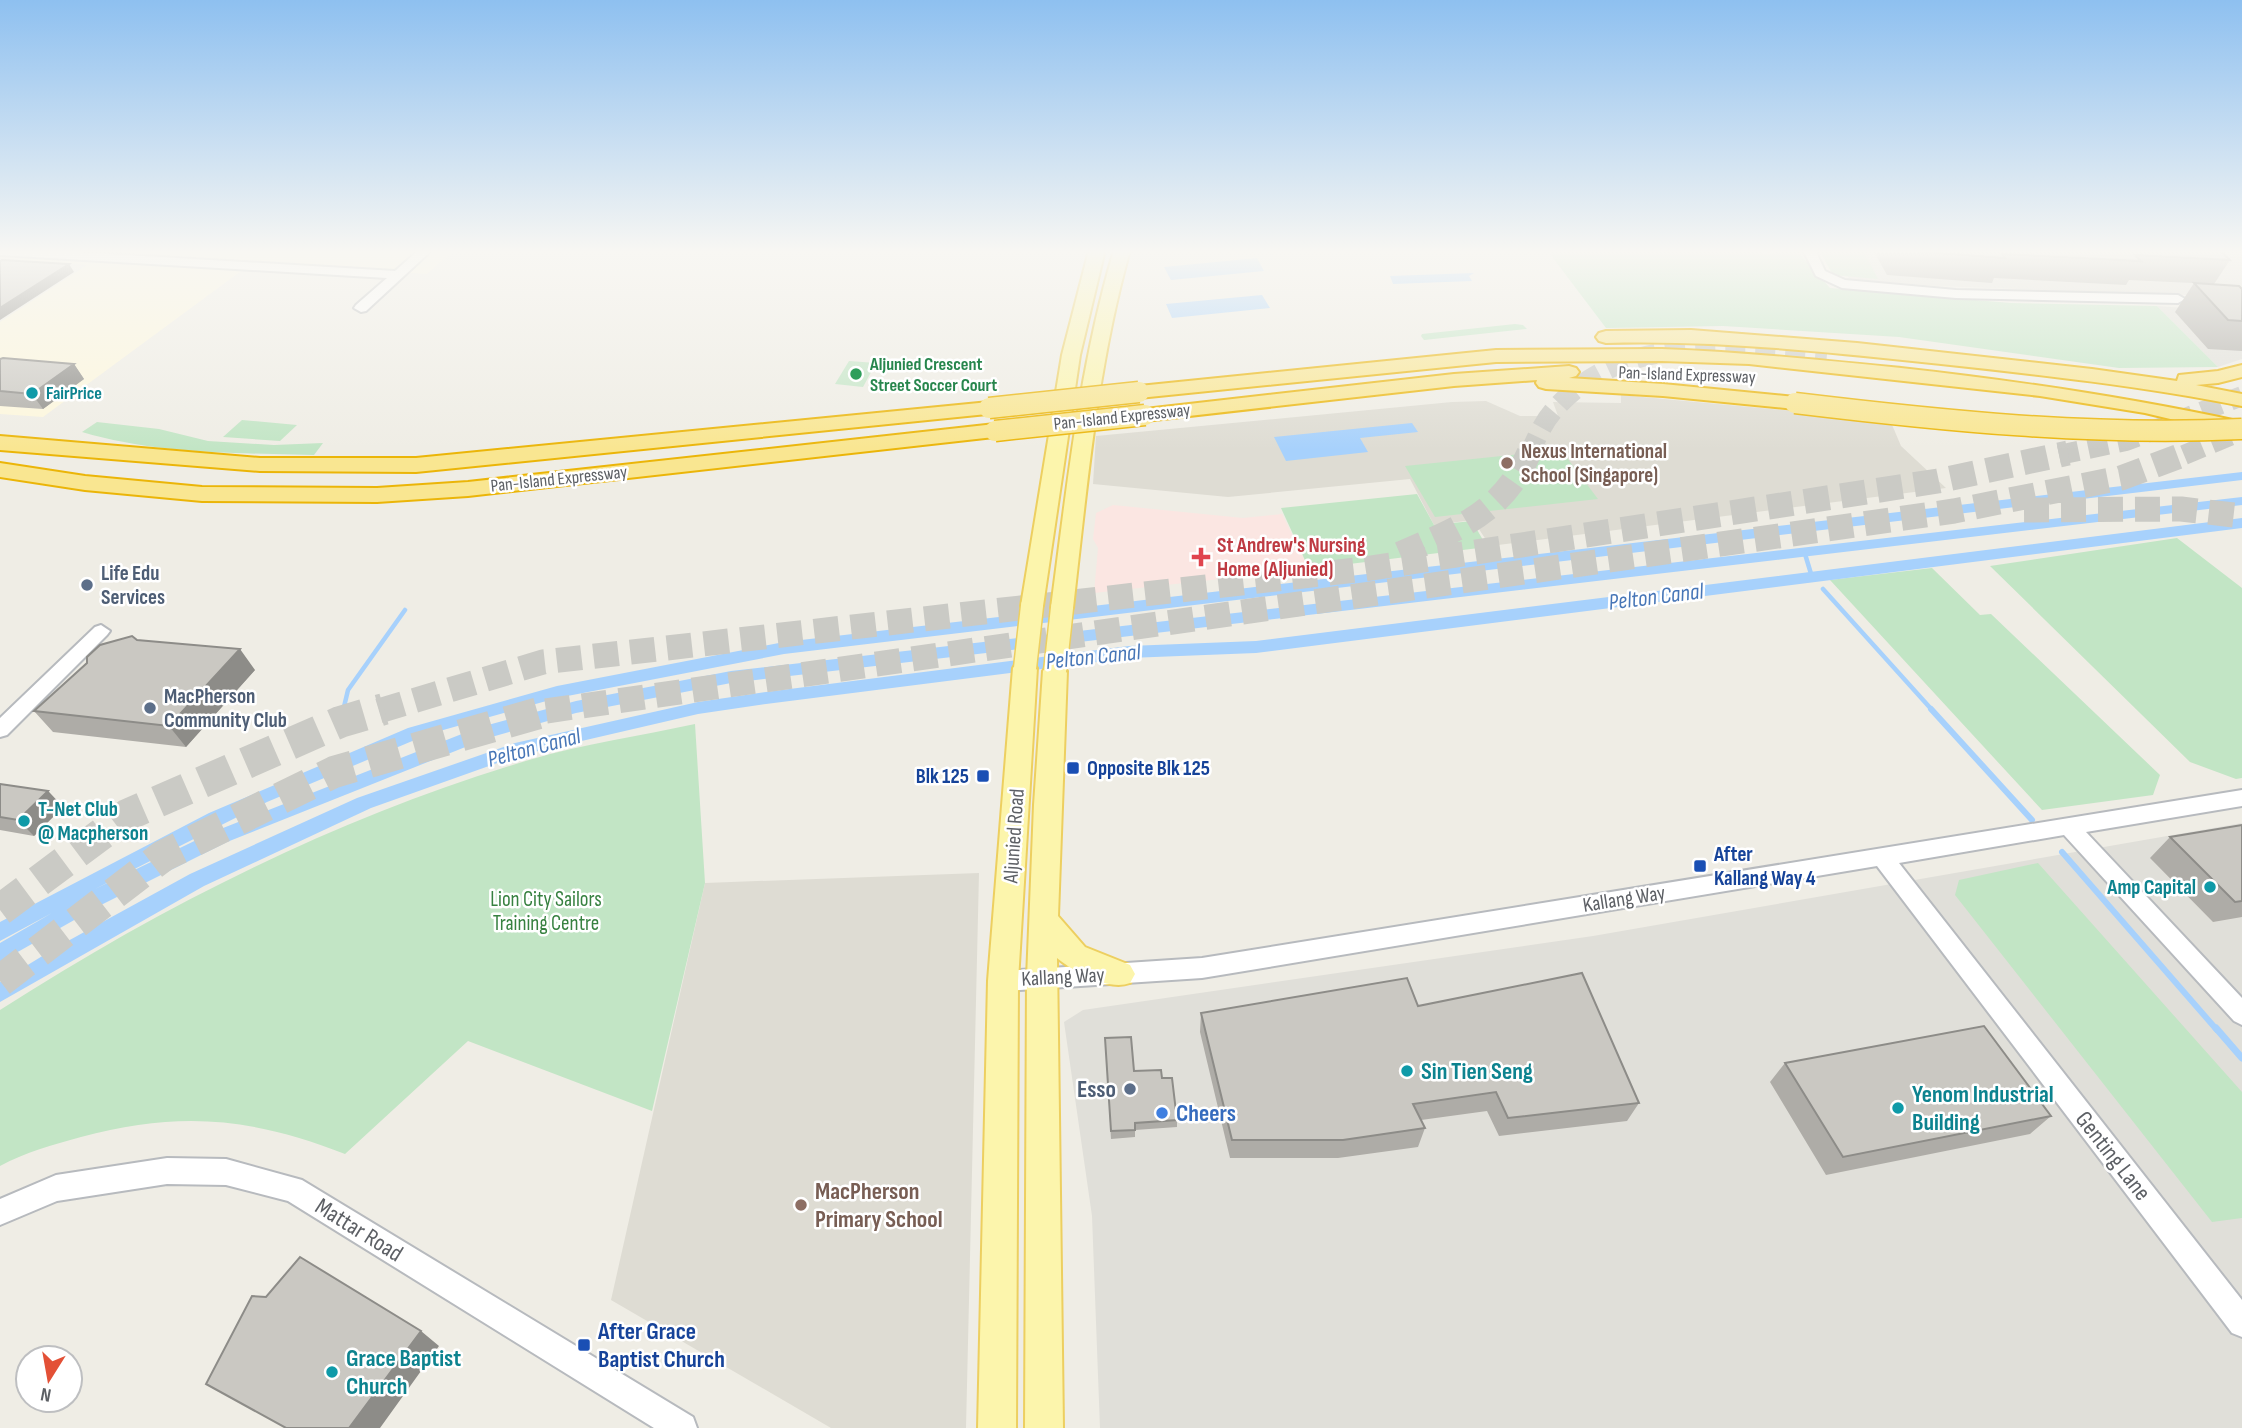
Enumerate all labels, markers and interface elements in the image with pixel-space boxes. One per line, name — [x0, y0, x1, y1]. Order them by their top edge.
place label: Aljunied Crescent Street Soccer Court — [869, 354, 997, 396]
street label: Pan-Island Expressway — [1618, 362, 1756, 388]
marker: Aljunied Crescent Street Soccer Court — [848, 366, 864, 382]
place label: FairPrice — [46, 383, 102, 404]
marker: FairPrice — [24, 385, 40, 401]
street label: Pan-Island Expressway — [1053, 399, 1191, 435]
place label: Nexus International School (Singapore) — [1521, 439, 1667, 488]
marker: Nexus International School (Singapore) — [1499, 455, 1515, 471]
street label: Pan-Island Expressway — [490, 461, 628, 497]
place label: St Andrew's Nursing Home (Aljunied) — [1217, 533, 1366, 582]
marker: St Andrew's Nursing Home (Aljunied) — [1191, 547, 1211, 567]
place label: Life Edu Services — [101, 561, 165, 610]
marker: Life Edu Services — [79, 577, 95, 593]
water label: Pelton Canal — [1607, 577, 1706, 617]
water label: Pelton Canal — [1044, 638, 1143, 676]
place label: MacPherson Community Club — [164, 684, 287, 733]
marker: MacPherson Community Club — [142, 700, 158, 716]
water label: Pelton Canal — [484, 722, 584, 774]
place label: Opposite Blk 125 — [1087, 756, 1210, 781]
marker: Opposite Blk 125 — [1065, 760, 1081, 776]
place label: Blk 125 — [916, 764, 969, 789]
marker: Blk 125 — [975, 768, 991, 784]
street label: Aljunied Road — [998, 788, 1030, 885]
place label: T-Net Club @ Macpherson — [38, 797, 148, 846]
marker: T-Net Club @ Macpherson — [16, 813, 32, 829]
place label: After Kallang Way 4 — [1713, 842, 1816, 891]
marker: After Kallang Way 4 — [1692, 858, 1708, 874]
place label: Amp Capital — [2106, 875, 2196, 900]
marker: Amp Capital — [2202, 879, 2218, 895]
street label: Kallang Way — [1581, 880, 1667, 918]
park label: Lion City Sailors Training Centre — [490, 887, 602, 936]
street label: Kallang Way — [1021, 962, 1105, 992]
place label: Sin Tien Seng — [1421, 1057, 1533, 1086]
marker: Sin Tien Seng — [1399, 1063, 1415, 1079]
place label: Esso — [1077, 1075, 1116, 1104]
place label: Yenom Industrial Building — [1912, 1080, 2054, 1137]
marker: Esso — [1122, 1081, 1138, 1097]
place label: Cheers — [1176, 1099, 1236, 1128]
marker: Yenom Industrial Building — [1890, 1100, 1906, 1116]
marker: Cheers — [1154, 1105, 1170, 1121]
street label: Genting Lane — [2069, 1105, 2157, 1207]
place label: MacPherson Primary School — [815, 1177, 943, 1234]
street label: Mattar Road — [310, 1192, 408, 1268]
marker: MacPherson Primary School — [793, 1197, 809, 1213]
place label: After Grace Baptist Church — [597, 1317, 725, 1374]
marker: After Grace Baptist Church — [576, 1337, 592, 1353]
north arrow — [14, 1344, 84, 1414]
place label: Grace Baptist Church — [346, 1344, 461, 1401]
marker: Grace Baptist Church — [324, 1364, 340, 1380]
text: N — [39, 1382, 53, 1406]

